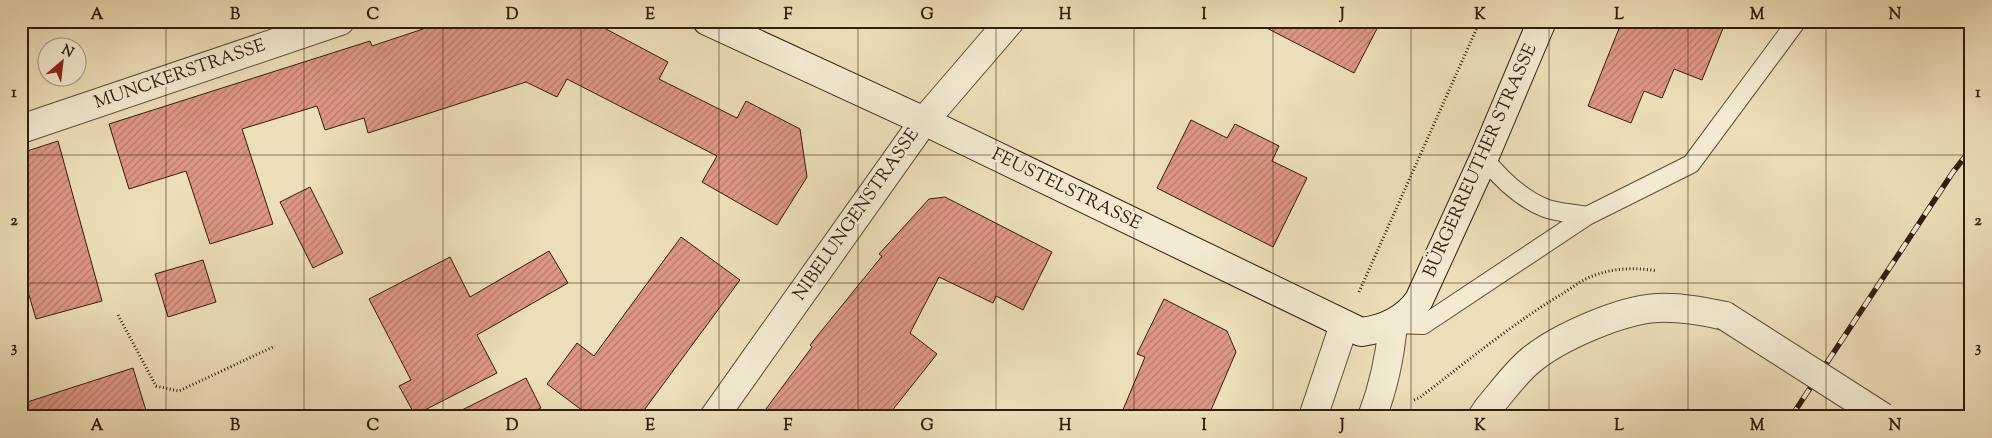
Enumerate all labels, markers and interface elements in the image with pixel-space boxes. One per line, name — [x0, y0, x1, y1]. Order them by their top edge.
text: A — [91, 4, 104, 27]
text: B — [230, 4, 240, 27]
text: C — [367, 4, 380, 27]
text: D — [506, 4, 519, 27]
text: E — [645, 4, 655, 27]
text: F — [784, 4, 793, 27]
text: G — [920, 4, 934, 27]
text: H — [1059, 4, 1072, 27]
text: I — [1201, 4, 1207, 27]
text: J — [1338, 4, 1345, 27]
text: K — [1474, 4, 1486, 27]
text: L — [1614, 4, 1624, 27]
text: M — [1750, 4, 1765, 27]
text: N — [1889, 4, 1902, 27]
street label: MUNCKERSTRASSE — [91, 33, 269, 117]
north arrow — [38, 38, 88, 88]
street label: BÜRGERREUTHER STRASSE — [1418, 40, 1544, 282]
text: N — [58, 41, 77, 64]
text: 1 — [11, 82, 17, 105]
text: 1 — [1975, 82, 1981, 105]
street label: NIBELUNGENSTRASSE — [788, 124, 926, 306]
street label: FEUSTELSTRASSE — [987, 142, 1145, 238]
text: 2 — [10, 210, 18, 233]
text: 2 — [1974, 210, 1982, 233]
text: 3 — [11, 337, 18, 360]
text: 3 — [1975, 337, 1982, 360]
text: A — [91, 415, 104, 438]
text: B — [230, 415, 240, 438]
text: C — [367, 415, 380, 438]
text: D — [506, 415, 519, 438]
text: E — [645, 415, 655, 438]
text: F — [784, 415, 793, 438]
text: G — [920, 415, 934, 438]
text: H — [1059, 415, 1072, 438]
text: I — [1201, 415, 1207, 438]
text: J — [1338, 415, 1345, 438]
text: K — [1474, 415, 1486, 438]
text: L — [1614, 415, 1624, 438]
text: M — [1750, 415, 1765, 438]
text: N — [1889, 415, 1902, 438]

